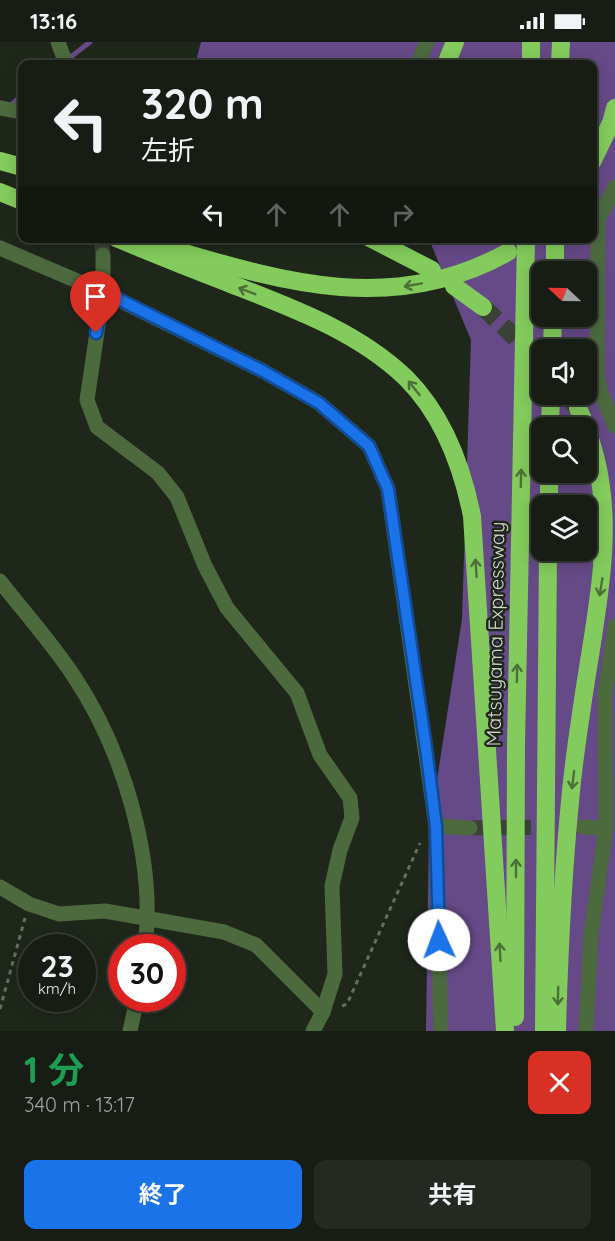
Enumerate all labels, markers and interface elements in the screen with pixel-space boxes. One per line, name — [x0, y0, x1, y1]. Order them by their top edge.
text: 13:16 — [30, 7, 77, 35]
text: 320 m — [141, 77, 264, 130]
icon: left — [42, 84, 120, 162]
text: 左折 — [141, 133, 195, 167]
icon: left — [197, 198, 230, 231]
icon: ahead — [260, 198, 293, 231]
icon: ahead — [323, 198, 356, 231]
icon: right — [386, 198, 419, 231]
north arrow — [531, 261, 597, 327]
map controls — [531, 261, 597, 561]
pin — [70, 271, 121, 333]
icon: arrive — [79, 280, 112, 313]
one-way arrow — [404, 280, 424, 291]
one-way arrow — [239, 285, 257, 296]
button: sound — [531, 339, 597, 405]
one-way arrow — [407, 380, 420, 396]
button: search — [531, 417, 597, 483]
one-way arrow — [515, 468, 526, 488]
button: layers — [531, 495, 597, 561]
street label: Matsuyama Expressway — [481, 521, 509, 747]
one-way arrow — [471, 559, 482, 579]
one-way arrow — [595, 577, 606, 597]
one-way arrow — [511, 663, 523, 683]
one-way arrow — [567, 770, 578, 790]
one-way arrow — [510, 858, 521, 878]
position arrow — [407, 908, 471, 972]
speed limit sign: 30 — [108, 934, 186, 1012]
one-way arrow — [494, 942, 505, 962]
text: 23 — [40, 947, 74, 985]
text: km/h — [38, 979, 76, 998]
one-way arrow — [552, 985, 564, 1005]
text: 1 分 — [24, 1047, 84, 1092]
button: close — [528, 1051, 591, 1114]
text: 340 m · 13:17 — [24, 1092, 135, 1117]
button: 終了 — [24, 1160, 302, 1229]
button: 共有 — [314, 1160, 591, 1229]

